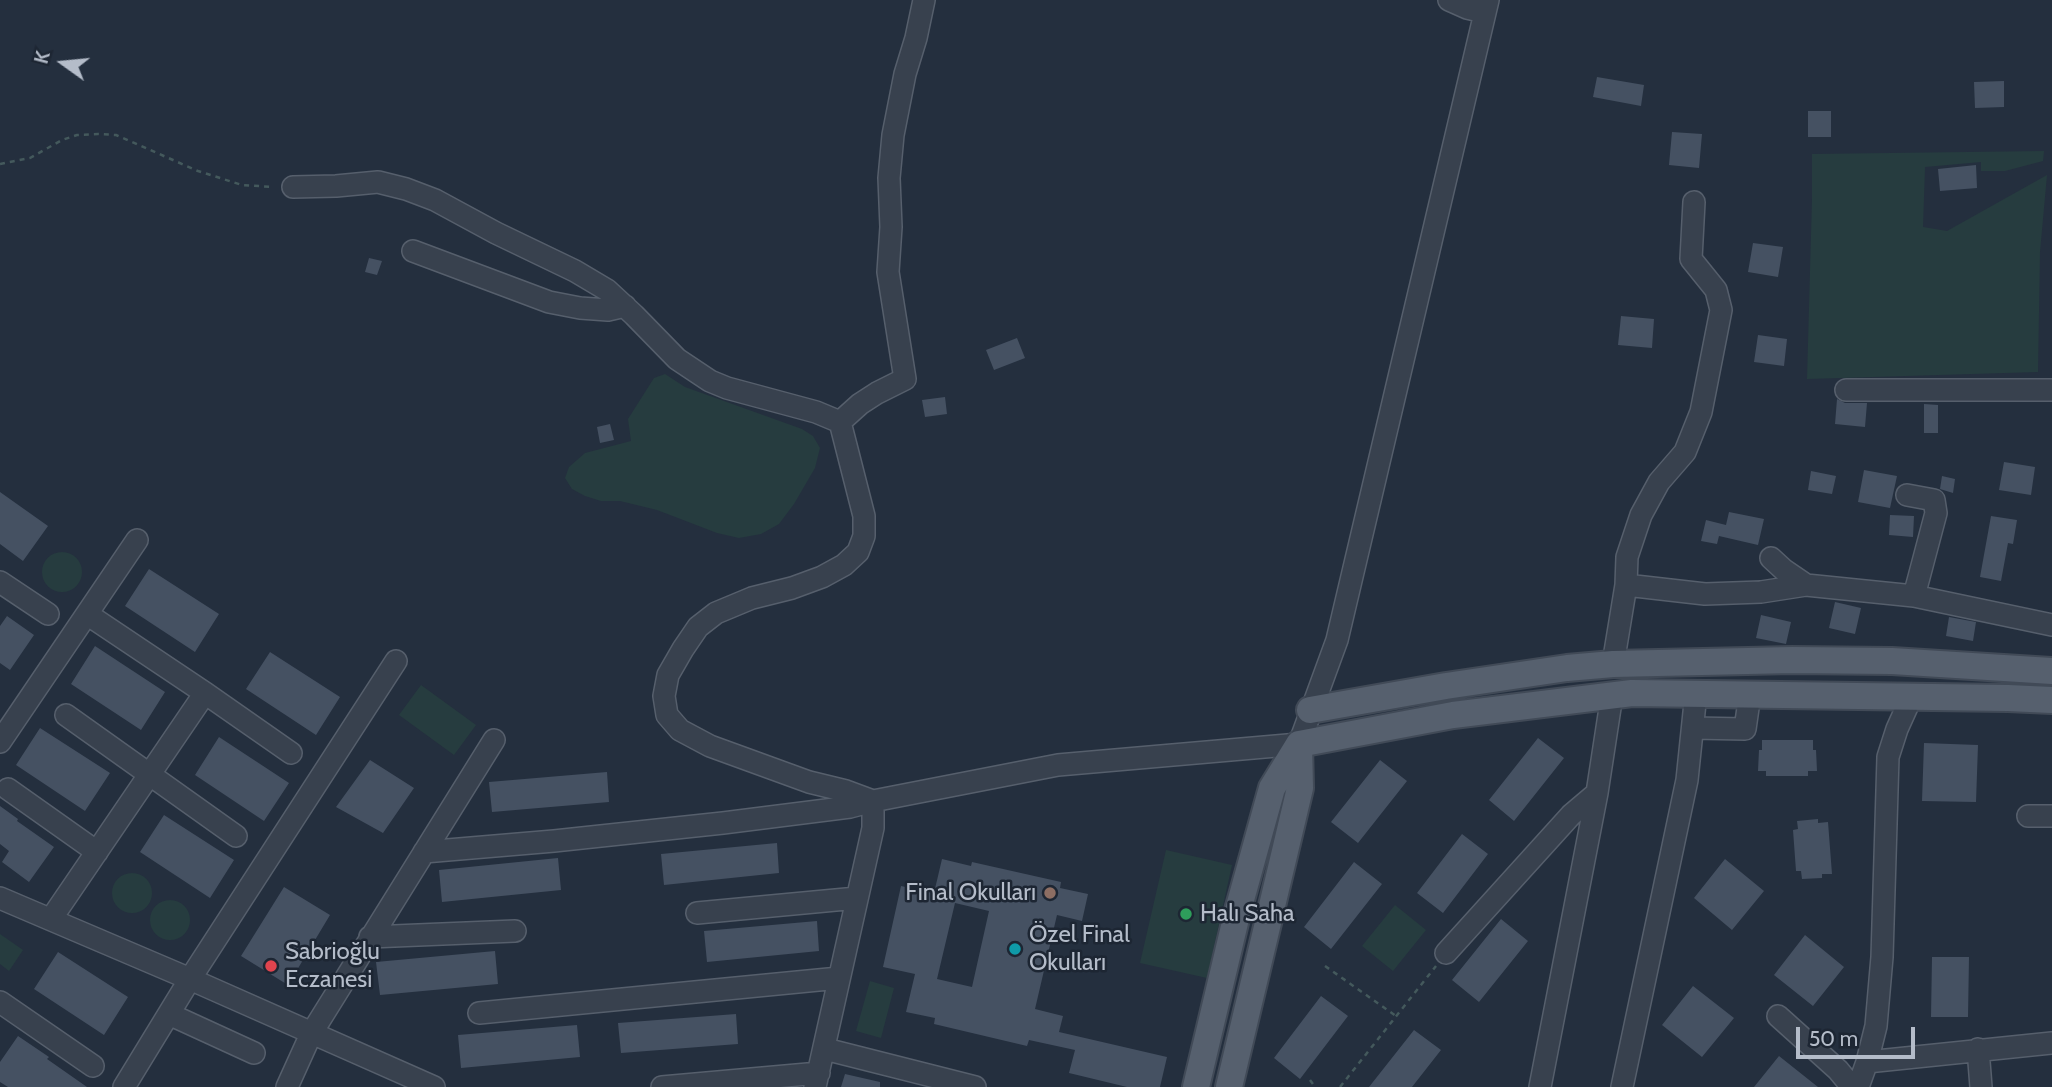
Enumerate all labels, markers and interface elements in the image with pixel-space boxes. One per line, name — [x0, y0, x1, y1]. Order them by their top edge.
north arrow — [28, 28, 98, 98]
text: K — [30, 49, 55, 66]
place label: Final Okulları — [905, 879, 1036, 907]
marker: Final Okulları — [1042, 885, 1058, 901]
place label: Halı Saha — [1200, 900, 1294, 928]
marker: Halı Saha — [1178, 906, 1194, 922]
place label: Özel Final Okulları — [1029, 921, 1130, 977]
place label: Sabrioğlu Eczanesi — [285, 938, 380, 994]
marker: Özel Final Okulları — [1007, 941, 1023, 957]
marker: Sabrioğlu Eczanesi — [263, 958, 279, 974]
scale bar — [1800, 1014, 1919, 1058]
text: 50 m — [1809, 1026, 1858, 1051]

